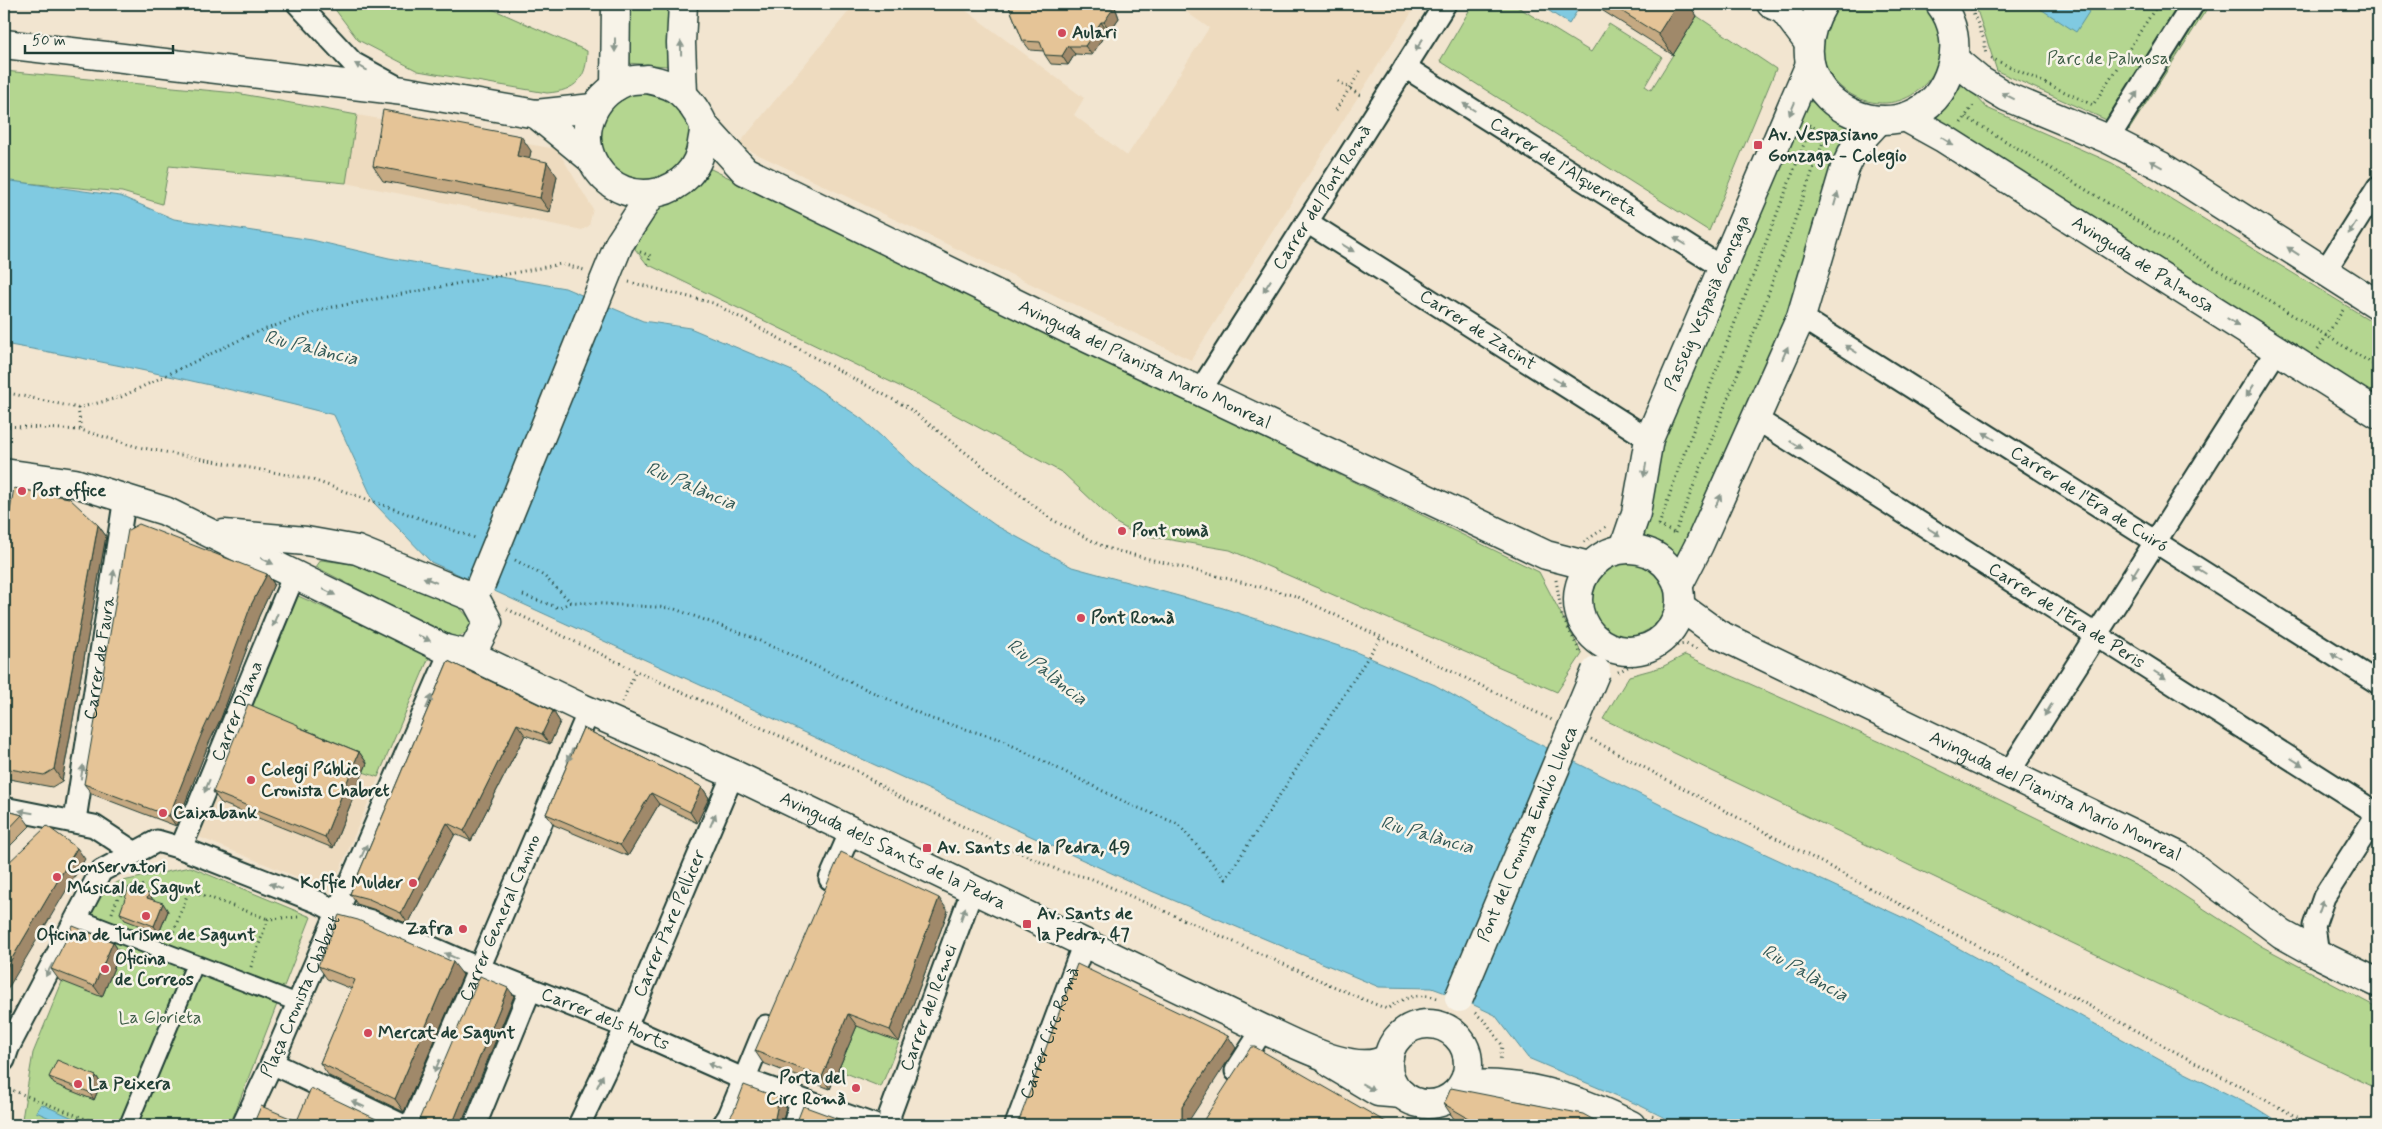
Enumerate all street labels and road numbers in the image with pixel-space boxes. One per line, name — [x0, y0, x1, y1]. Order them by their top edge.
street label: Carrer de l’Alquerieta — [1485, 112, 1643, 224]
street label: Carrer del Pont Romà — [1267, 120, 1378, 275]
street label: Passeig Vespasià Gonçaga — [1659, 211, 1756, 395]
street label: Avinguda de Palmosa — [2067, 211, 2218, 319]
street label: Carrer de Zacint — [1415, 284, 1540, 376]
street label: Avinguda del Pianista Mario Monreal — [1014, 295, 1275, 435]
street label: Carrer de l'Era de Cuiró — [2006, 441, 2172, 559]
street label: Carrer de l'Era de Peris — [1983, 557, 2149, 675]
street label: Carrer de Faura — [79, 594, 122, 721]
street label: Carrer Diana — [206, 657, 269, 765]
street label: Pont del Cronista Emilio Llueca — [1472, 722, 1584, 946]
street label: Avinguda del Pianista Mario Monreal — [1925, 725, 2185, 867]
street label: Avinguda dels Sants de la Pedra — [776, 786, 1010, 916]
street label: Carrer General Canino — [454, 831, 547, 1005]
street label: Carrer Pare Pellicer — [628, 846, 712, 1001]
street label: Plaça Cronista Chabret — [255, 911, 347, 1081]
street label: Carrer del Remei — [895, 941, 963, 1075]
street label: Carrer Circ Romà — [1015, 964, 1086, 1103]
street label: Carrer dels Horts — [537, 982, 673, 1057]

